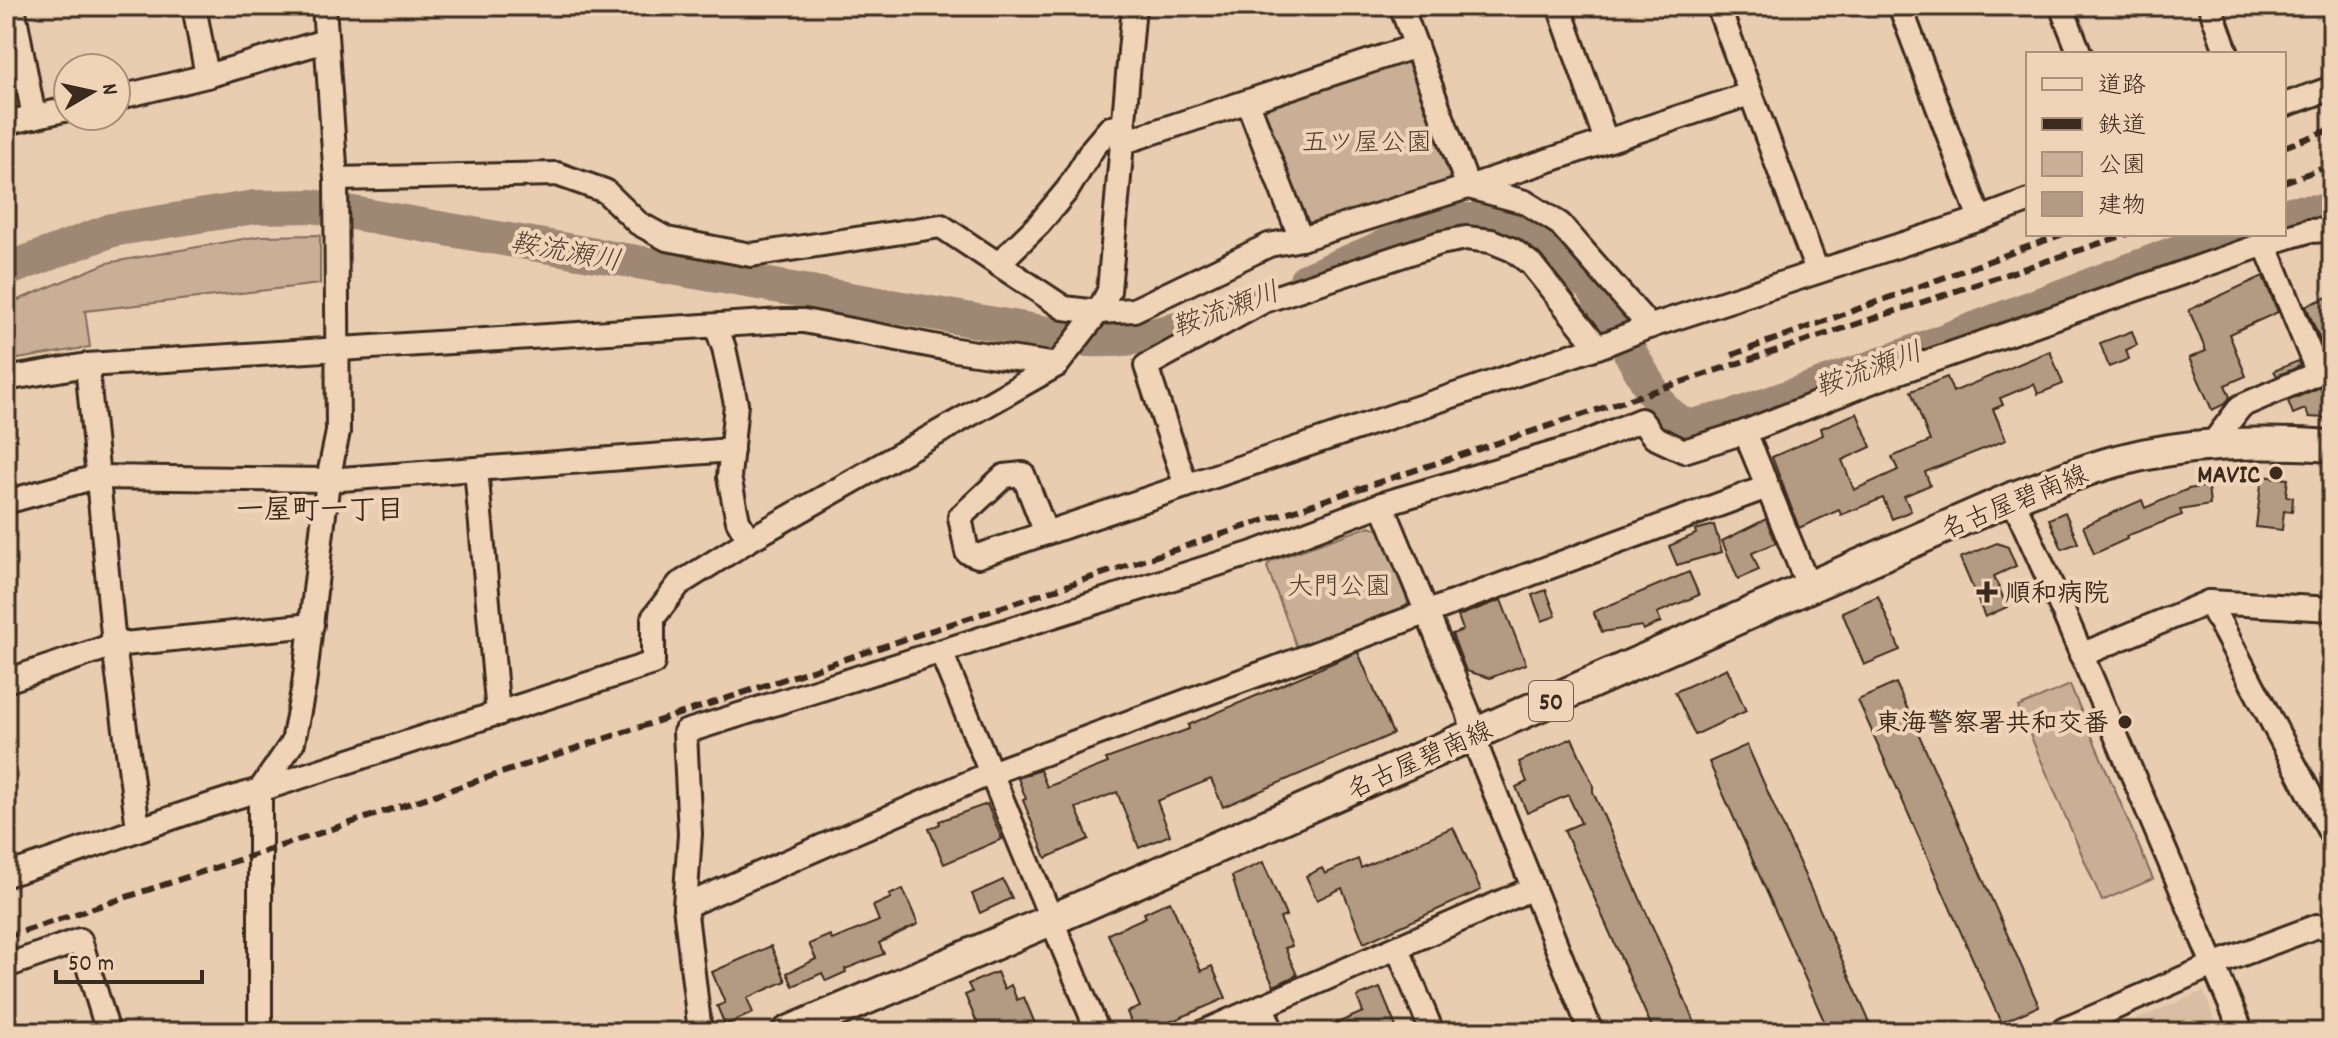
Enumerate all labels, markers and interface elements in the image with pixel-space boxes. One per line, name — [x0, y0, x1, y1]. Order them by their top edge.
north arrow — [52, 52, 132, 132]
legend — [2026, 52, 2286, 236]
text: 道路 — [2098, 70, 2146, 104]
text: N — [92, 82, 124, 97]
text: 鉄道 — [2098, 110, 2146, 144]
park label: 五ツ屋公園 — [1302, 126, 1432, 163]
text: 公園 — [2098, 150, 2146, 184]
text: 建物 — [2098, 190, 2146, 224]
water label: 鞍流瀬川 — [507, 226, 624, 284]
water label: 鞍流瀬川 — [1167, 275, 1286, 351]
water label: 鞍流瀬川 — [1810, 335, 1929, 411]
street label: 名古屋碧南線 — [1936, 458, 2095, 551]
place label: MAVIC — [2197, 458, 2260, 495]
marker: MAVIC — [2267, 464, 2285, 482]
district label: 一屋町一丁目 — [236, 493, 404, 533]
park label: 大門公園 — [1287, 570, 1391, 607]
place label: 順和病院 — [2005, 577, 2109, 614]
marker: 順和病院 — [1976, 581, 1998, 603]
road number: 50 — [1529, 681, 1573, 721]
place label: 東海警察署共和交番 — [1875, 707, 2109, 744]
marker: 東海警察署共和交番 — [2116, 713, 2134, 731]
street label: 名古屋碧南線 — [1342, 714, 1499, 811]
scale bar — [56, 934, 202, 984]
text: 50 m — [68, 948, 114, 982]

